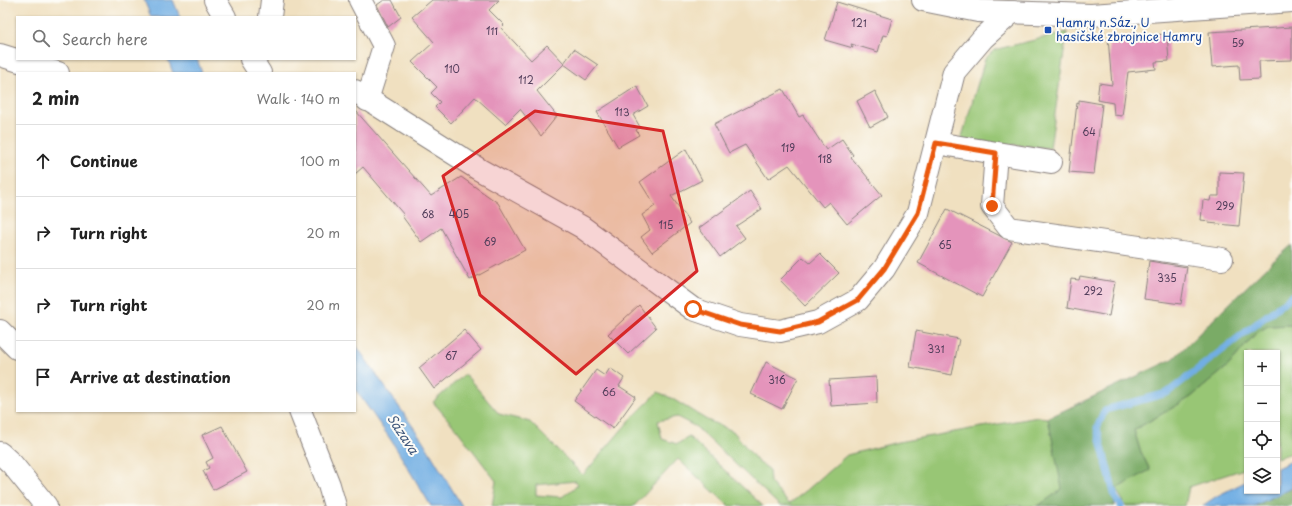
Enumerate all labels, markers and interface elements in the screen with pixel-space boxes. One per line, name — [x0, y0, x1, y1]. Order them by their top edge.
place label: Hamry n.Sáz., U hasičské zbrojnice Hamry — [1056, 13, 1202, 45]
house number: 121 — [851, 15, 867, 30]
search box — [16, 16, 356, 60]
house number: 111 — [486, 23, 498, 38]
marker: Hamry n.Sáz., U hasičské zbrojnice Hamry — [1043, 25, 1053, 35]
icon: search — [30, 27, 52, 49]
text: Search here — [62, 27, 148, 50]
house number: 59 — [1232, 35, 1244, 50]
house number: 110 — [444, 61, 460, 76]
house number: 112 — [518, 72, 534, 87]
text: 2 min — [32, 85, 79, 111]
text: Walk · 140 m — [257, 89, 340, 108]
house number: 113 — [614, 104, 630, 119]
house number: 64 — [1082, 124, 1096, 139]
house number: 119 — [781, 140, 795, 155]
text: Continue — [70, 149, 138, 172]
icon: ahead — [32, 150, 54, 172]
text: 100 m — [300, 151, 340, 170]
house number: 118 — [818, 151, 832, 166]
route end — [983, 197, 1001, 215]
house number: 299 — [1215, 198, 1235, 213]
house number: 68 — [421, 206, 435, 221]
house number: 405 — [449, 206, 469, 221]
house number: 115 — [659, 217, 673, 232]
text: Turn right — [70, 221, 147, 244]
icon: right — [32, 222, 54, 244]
text: 20 m — [306, 223, 340, 242]
house number: 69 — [484, 234, 496, 249]
house number: 65 — [938, 237, 952, 252]
house number: 335 — [1157, 270, 1177, 285]
house number: 292 — [1083, 283, 1103, 298]
text: Turn right — [70, 293, 147, 316]
icon: right — [32, 294, 54, 316]
text: 20 m — [306, 295, 340, 314]
route start — [684, 300, 702, 318]
house number: 331 — [928, 341, 945, 356]
house number: 67 — [445, 348, 457, 363]
map controls — [1244, 350, 1280, 494]
button: + — [1244, 350, 1280, 386]
text: Arrive at destination — [70, 365, 231, 388]
icon: arrive — [32, 366, 54, 388]
house number: 316 — [768, 372, 786, 387]
house number: 66 — [602, 384, 616, 399]
button: − — [1244, 386, 1280, 422]
water label: Sázava — [383, 410, 424, 458]
button: locate — [1244, 422, 1280, 458]
button: layers — [1244, 458, 1280, 494]

